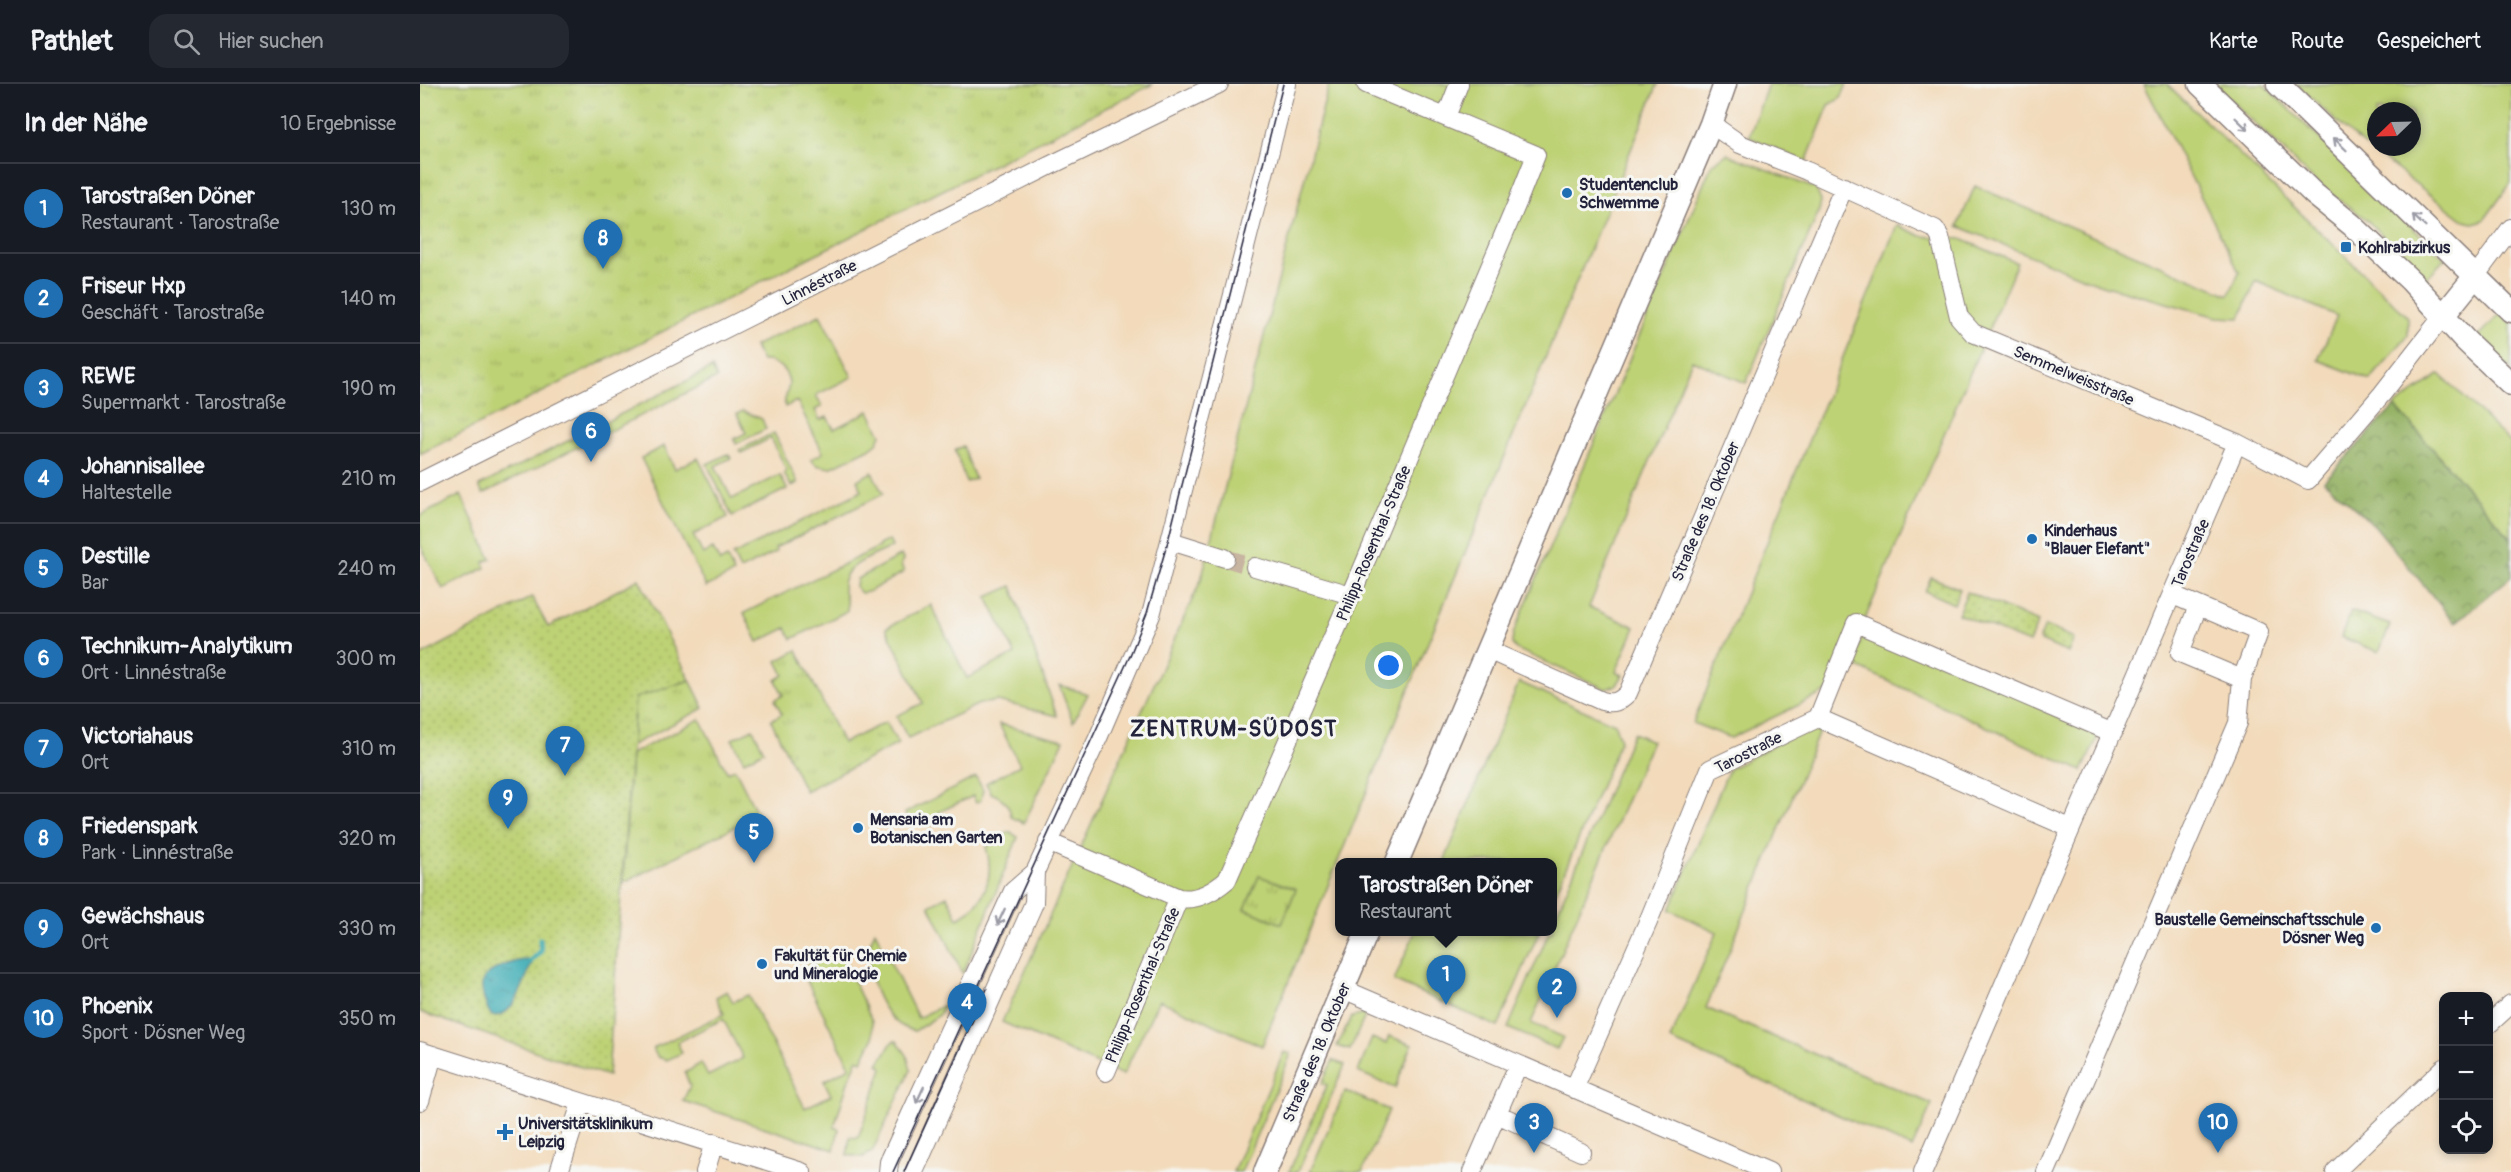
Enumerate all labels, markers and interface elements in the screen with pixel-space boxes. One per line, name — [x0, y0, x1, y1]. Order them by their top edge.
search box — [149, 14, 569, 68]
text: Pathlet — [30, 24, 113, 59]
icon: search — [170, 25, 203, 58]
text: Hier suchen — [218, 27, 324, 55]
text: Karte — [2209, 28, 2258, 55]
text: Route — [2291, 28, 2344, 55]
text: Gespeichert — [2377, 28, 2481, 55]
north arrow — [2367, 102, 2421, 156]
text: In der Nähe — [24, 107, 147, 139]
text: 10 Ergebnisse — [280, 111, 396, 136]
one-way arrow — [2235, 117, 2250, 132]
one-way arrow — [2332, 137, 2347, 151]
place label: Studentenclub Schwemme — [1579, 175, 1678, 213]
text: Tarostraßen Döner — [81, 182, 255, 210]
marker: Studentenclub Schwemme — [1560, 186, 1574, 200]
text: 1 — [40, 196, 47, 221]
text: 130 m — [341, 196, 396, 221]
text: Restaurant · Tarostraße — [81, 210, 279, 235]
one-way arrow — [2412, 213, 2427, 228]
pin: 8 — [584, 220, 622, 269]
place label: Kohlrabizirkus — [2358, 238, 2451, 258]
marker: Kohlrabizirkus — [2339, 240, 2353, 254]
street label: Linnéstraße — [779, 255, 860, 310]
text: Friseur Hxp — [81, 272, 186, 300]
text: 2 — [38, 286, 49, 311]
text: 140 m — [341, 286, 396, 311]
text: Geschäft · Tarostraße — [81, 300, 264, 325]
street label: Semmelweisstraße — [2010, 341, 2137, 410]
text: REWE — [81, 362, 135, 390]
text: 3 — [38, 376, 49, 401]
text: 190 m — [342, 376, 396, 401]
text: Supermarkt · Tarostraße — [81, 390, 286, 415]
pin: 6 — [572, 412, 610, 462]
street label: Straße des 18. Oktober — [1667, 438, 1745, 584]
text: Johannisallee — [81, 452, 204, 480]
street label: Philipp-Rosenthal-Straße — [1332, 463, 1416, 624]
text: 4 — [38, 466, 49, 491]
text: 210 m — [341, 466, 396, 491]
text: Haltestelle — [81, 480, 172, 505]
street label: Tarostraße — [2168, 516, 2214, 591]
place label: Kinderhaus "Blauer Elefant" — [2044, 521, 2150, 559]
marker: Kinderhaus "Blauer Elefant" — [2025, 532, 2039, 546]
text: Destille — [81, 542, 150, 570]
text: 5 — [38, 556, 49, 581]
text: 240 m — [337, 556, 396, 581]
text: Bar — [81, 570, 109, 595]
text: Technikum-Analytikum — [81, 632, 293, 660]
text: 6 — [38, 646, 49, 671]
text: 300 m — [335, 646, 396, 671]
your location — [1374, 651, 1403, 680]
text: Ort · Linnéstraße — [81, 660, 226, 685]
district label: ZENTRUM-SÜDOST — [1130, 715, 1338, 743]
text: Victoriahaus — [81, 722, 193, 750]
pin: 7 — [546, 726, 584, 776]
street label: Tarostraße — [1712, 727, 1785, 778]
text: 7 — [38, 736, 49, 761]
text: 310 m — [341, 736, 396, 761]
text: Ort — [81, 750, 109, 775]
pin: 9 — [488, 780, 527, 829]
place label: Mensaria am Botanischen Garten — [870, 810, 1003, 848]
text: Friedenspark — [81, 812, 198, 840]
pin: 5 — [734, 814, 774, 863]
marker: Mensaria am Botanischen Garten — [851, 821, 865, 835]
text: 8 — [38, 826, 49, 851]
text: 320 m — [338, 826, 396, 851]
text: Park · Linnéstraße — [81, 840, 233, 865]
popup — [1335, 858, 1557, 936]
text: Tarostraßen Döner — [1359, 871, 1533, 899]
text: Restaurant — [1359, 899, 1452, 924]
text: Gewächshaus — [81, 902, 204, 930]
street label: Philipp-Rosenthal-Straße — [1101, 905, 1185, 1066]
one-way arrow — [995, 908, 1007, 926]
place label: Baustelle Gemeinschaftsschule Dösner Weg — [2155, 910, 2365, 948]
text: 9 — [38, 916, 49, 941]
text: 330 m — [338, 916, 396, 941]
marker: Baustelle Gemeinschaftsschule Dösner Weg — [2369, 921, 2383, 935]
text: Ort — [81, 930, 109, 955]
place label: Fakultät für Chemie und Mineralogie — [774, 946, 908, 984]
pin: 1 — [1426, 956, 1466, 1005]
marker: Fakultät für Chemie und Mineralogie — [755, 957, 769, 971]
pin: 2 — [1538, 968, 1576, 1018]
street label: Straße des 18. Oktober — [1278, 979, 1356, 1125]
pin: 4 — [948, 984, 986, 1033]
text: Phoenix — [81, 992, 153, 1020]
map controls — [2439, 992, 2493, 1154]
button: + — [2439, 992, 2493, 1046]
text: 10 — [33, 1006, 54, 1031]
text: 350 m — [338, 1006, 396, 1031]
text: Sport · Dösner Weg — [81, 1020, 245, 1045]
button: − — [2439, 1046, 2493, 1100]
one-way arrow — [913, 1085, 925, 1103]
button: locate — [2439, 1100, 2493, 1154]
pin: 3 — [1514, 1104, 1554, 1153]
pin: 10 — [2198, 1104, 2238, 1153]
place label: Universitätsklinikum Leipzig — [518, 1114, 653, 1152]
marker: Universitätsklinikum Leipzig — [496, 1123, 514, 1141]

